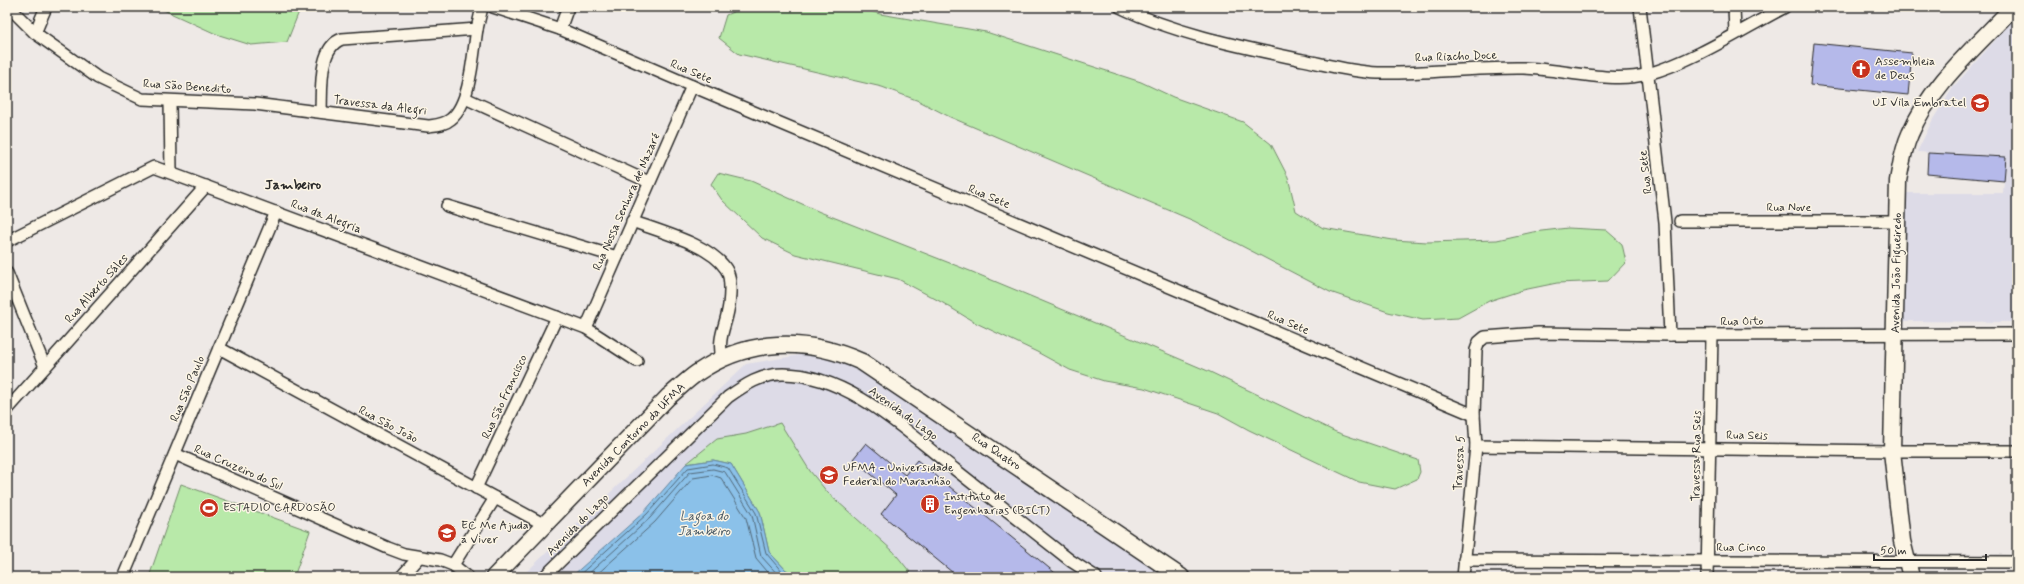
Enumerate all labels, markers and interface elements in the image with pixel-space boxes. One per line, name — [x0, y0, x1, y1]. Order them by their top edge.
street label: Rua Riacho Doce — [1415, 48, 1498, 66]
place label: Assembleia de Deus — [1875, 54, 1935, 84]
street label: Rua Sete — [668, 56, 714, 88]
church icon: Assembleia de Deus — [1850, 58, 1872, 80]
street label: Rua São Benedito — [142, 76, 232, 98]
street label: Travessa da Alegri — [332, 92, 428, 121]
school or university icon: UI Vila Embratel — [1969, 92, 1991, 114]
place label: UI Vila Embratel — [1872, 95, 1966, 111]
street label: Rua Nossa Senhora de Nazaré — [589, 130, 665, 273]
street label: Rua Sete — [1635, 149, 1657, 195]
district label: Jambeiro — [265, 176, 321, 194]
street label: Rua Sete — [966, 181, 1012, 213]
street label: Rua da Alegria — [288, 196, 364, 239]
street label: Rua Nove — [1767, 200, 1811, 216]
street label: Avenida João Figueiredo — [1888, 213, 1907, 333]
street label: Rua Alberto Sáles — [62, 251, 132, 327]
street label: Rua Sete — [1265, 307, 1311, 339]
street label: Rua Oito — [1720, 314, 1764, 330]
street label: Rua São Francisco — [478, 352, 532, 442]
street label: Rua São Paulo — [167, 353, 209, 425]
street label: Avenida Contorno da UFMA — [579, 379, 690, 490]
street label: Avenida do Lago — [865, 383, 941, 445]
street label: Rua São João — [355, 403, 421, 447]
street label: Travessa Rua Seis — [1688, 410, 1706, 502]
street label: Rua Seis — [1726, 428, 1769, 444]
street label: Rua Quatro — [968, 430, 1024, 475]
street label: Travessa 5 — [1451, 435, 1469, 491]
street label: Rua Cruzeiro do Sul — [191, 441, 285, 495]
place label: UFMA - Universidade Federal do Maranhão — [843, 460, 954, 490]
school or university icon: UFMA - Universidade Federal do Maranhão — [818, 464, 840, 486]
place label: Instituto de Engenharias (BICT) — [944, 489, 1051, 520]
street label: Avenida do Lago — [543, 490, 613, 560]
building icon: Instituto de Engenharias (BICT) — [919, 493, 941, 515]
sports icon: ESTADIO CARDOSÃO — [198, 497, 220, 519]
place label: ESTADIO CARDOSÃO — [223, 500, 336, 516]
water label: Lagoa do Jambeiro — [678, 508, 731, 540]
place label: EC Me Ajuda a Viver — [461, 518, 529, 548]
school or university icon: EC Me Ajuda a Viver — [436, 522, 458, 544]
scale bar — [1874, 536, 1986, 562]
street label: Rua Cinco — [1716, 540, 1766, 556]
text: 50 m — [1880, 543, 1907, 559]

